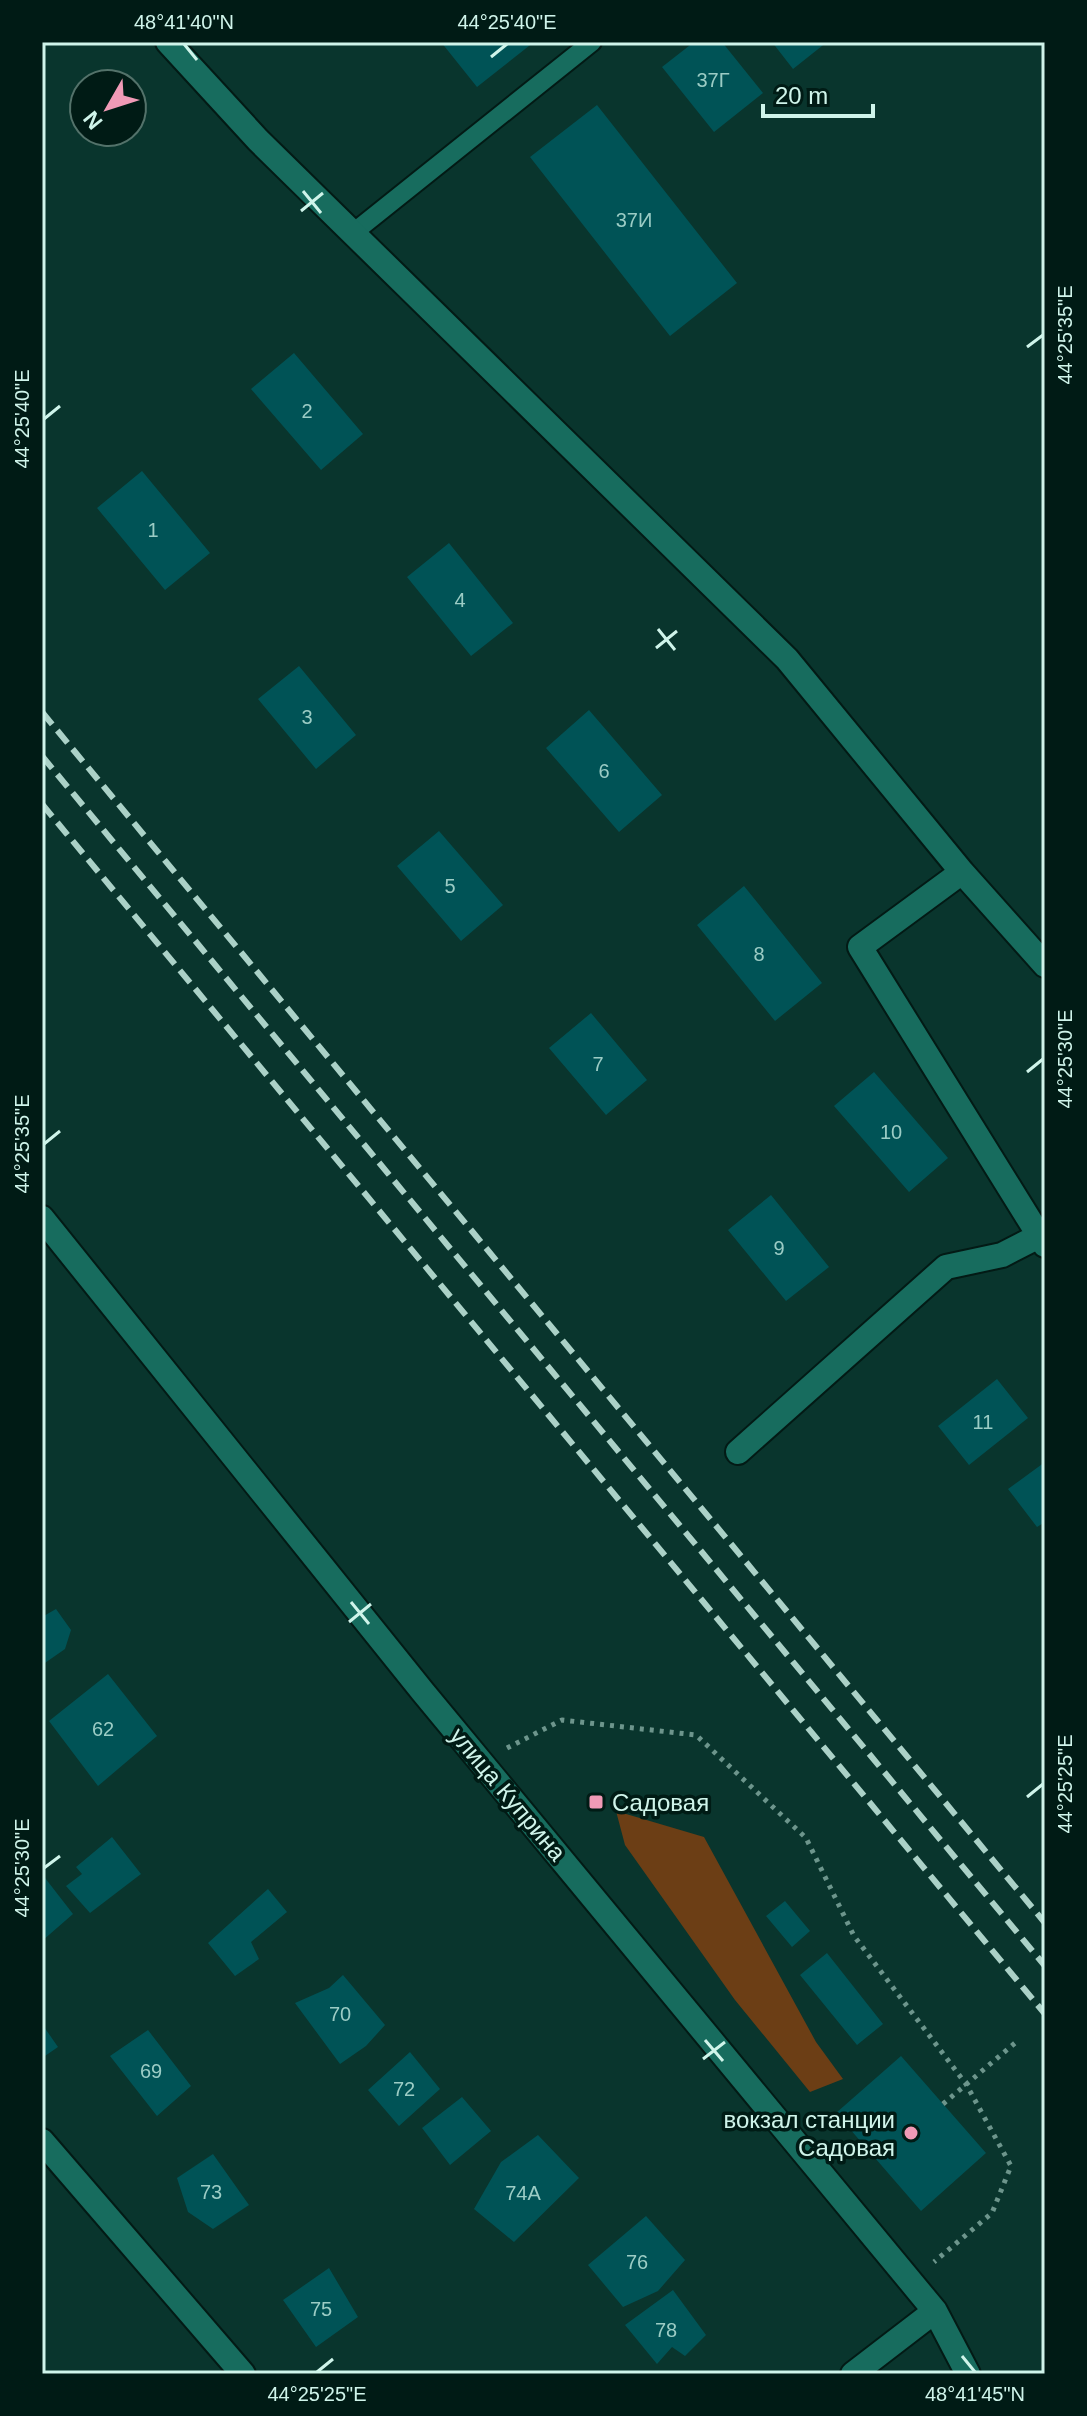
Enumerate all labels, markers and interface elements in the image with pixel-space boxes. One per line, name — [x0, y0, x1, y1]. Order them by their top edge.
text: 48°41'40"N — [134, 11, 234, 33]
text: 44°25'40"E — [458, 11, 557, 33]
north arrow — [68, 68, 148, 148]
scale bar — [763, 68, 873, 118]
house number: 37Г — [696, 69, 730, 91]
text: 20 m — [775, 82, 828, 109]
text: N — [78, 106, 108, 134]
house number: 37И — [616, 209, 652, 231]
text: 44°25'35"E — [1054, 286, 1076, 385]
text: 44°25'40"E — [11, 370, 33, 469]
house number: 2 — [301, 400, 313, 422]
house number: 1 — [147, 519, 159, 541]
house number: 4 — [454, 589, 466, 611]
house number: 3 — [301, 706, 313, 728]
house number: 6 — [598, 760, 610, 782]
house number: 5 — [444, 875, 456, 897]
house number: 8 — [753, 943, 765, 965]
text: 44°25'30"E — [1054, 1010, 1076, 1109]
house number: 7 — [592, 1053, 604, 1075]
text: 44°25'35"E — [11, 1095, 33, 1194]
house number: 10 — [880, 1121, 902, 1143]
house number: 9 — [773, 1237, 785, 1259]
house number: 11 — [973, 1411, 993, 1433]
house number: 62 — [92, 1718, 114, 1740]
street label: улица Куприна — [445, 1722, 572, 1866]
text: 44°25'25"E — [1054, 1735, 1076, 1834]
place label: Садовая — [612, 1789, 709, 1816]
marker: Садовая — [587, 1793, 605, 1811]
text: 44°25'30"E — [11, 1819, 33, 1918]
house number: 70 — [329, 2003, 351, 2025]
house number: 69 — [140, 2060, 162, 2082]
house number: 72 — [393, 2078, 415, 2100]
place label: вокзал станции Садовая — [723, 2106, 895, 2161]
marker: вокзал станции Садовая — [902, 2124, 920, 2142]
house number: 73 — [200, 2181, 222, 2203]
house number: 74А — [505, 2182, 541, 2204]
house number: 76 — [626, 2251, 648, 2273]
house number: 75 — [310, 2298, 332, 2320]
house number: 78 — [655, 2319, 677, 2341]
text: 44°25'25"E — [268, 2383, 367, 2405]
text: 48°41'45"N — [925, 2383, 1025, 2405]

